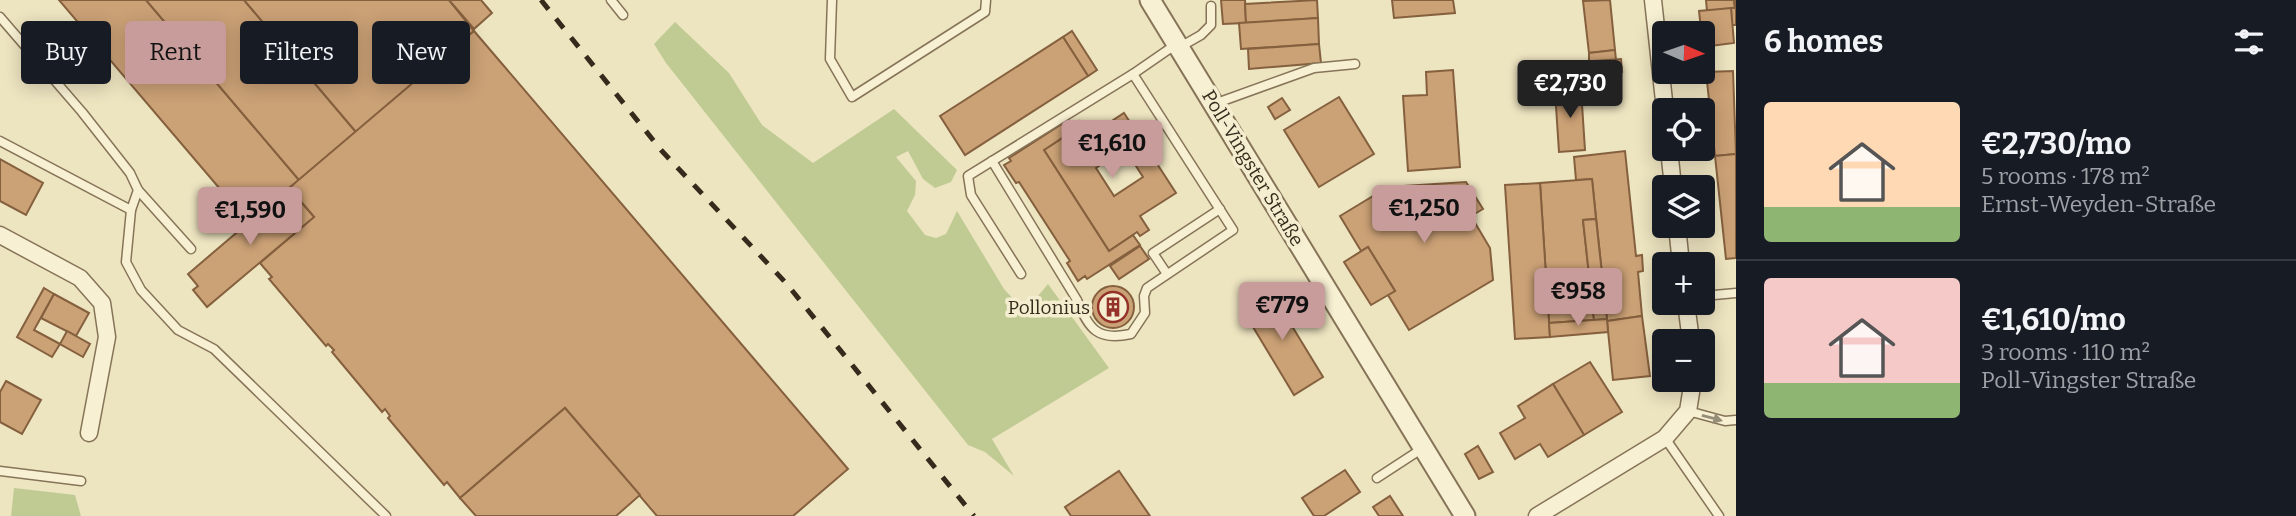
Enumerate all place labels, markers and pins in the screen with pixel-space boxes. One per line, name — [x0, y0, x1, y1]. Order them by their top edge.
pin: €2,730 — [1513, 60, 1627, 120]
pin: €1,610 — [1055, 120, 1169, 180]
pin: €1,250 — [1367, 186, 1481, 245]
pin: €1,590 — [193, 188, 307, 247]
pin: €958 — [1537, 268, 1619, 328]
pin: €779 — [1241, 282, 1323, 342]
building icon: Pollonius — [1096, 290, 1130, 324]
place label: Pollonius — [1008, 296, 1090, 319]

